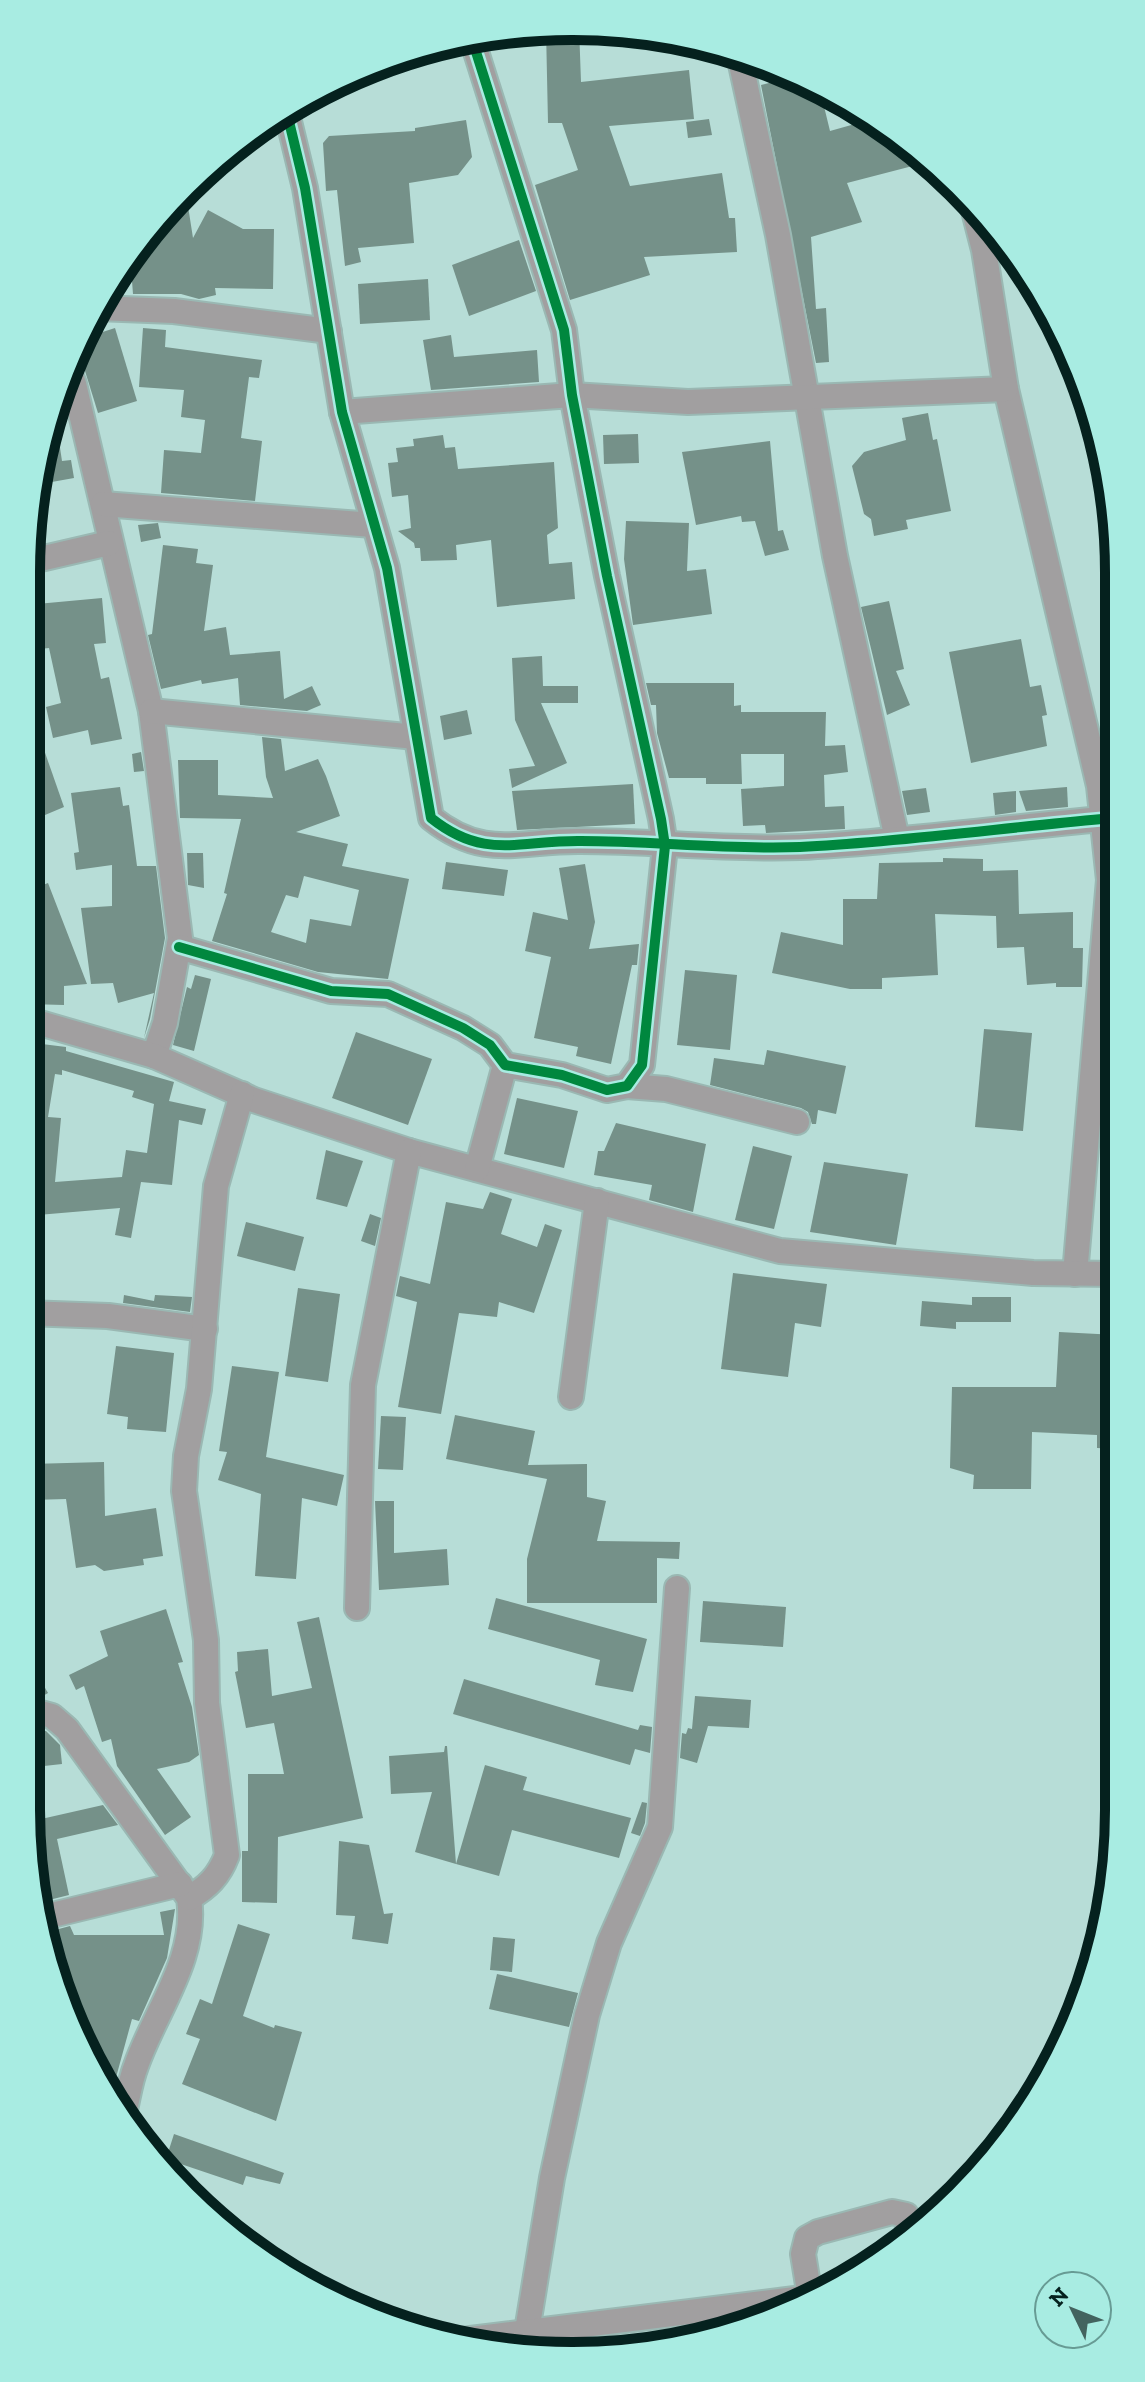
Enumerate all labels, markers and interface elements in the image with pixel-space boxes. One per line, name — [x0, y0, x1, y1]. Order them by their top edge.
north arrow — [1033, 2270, 1113, 2350]
text: N — [1043, 2281, 1074, 2312]

